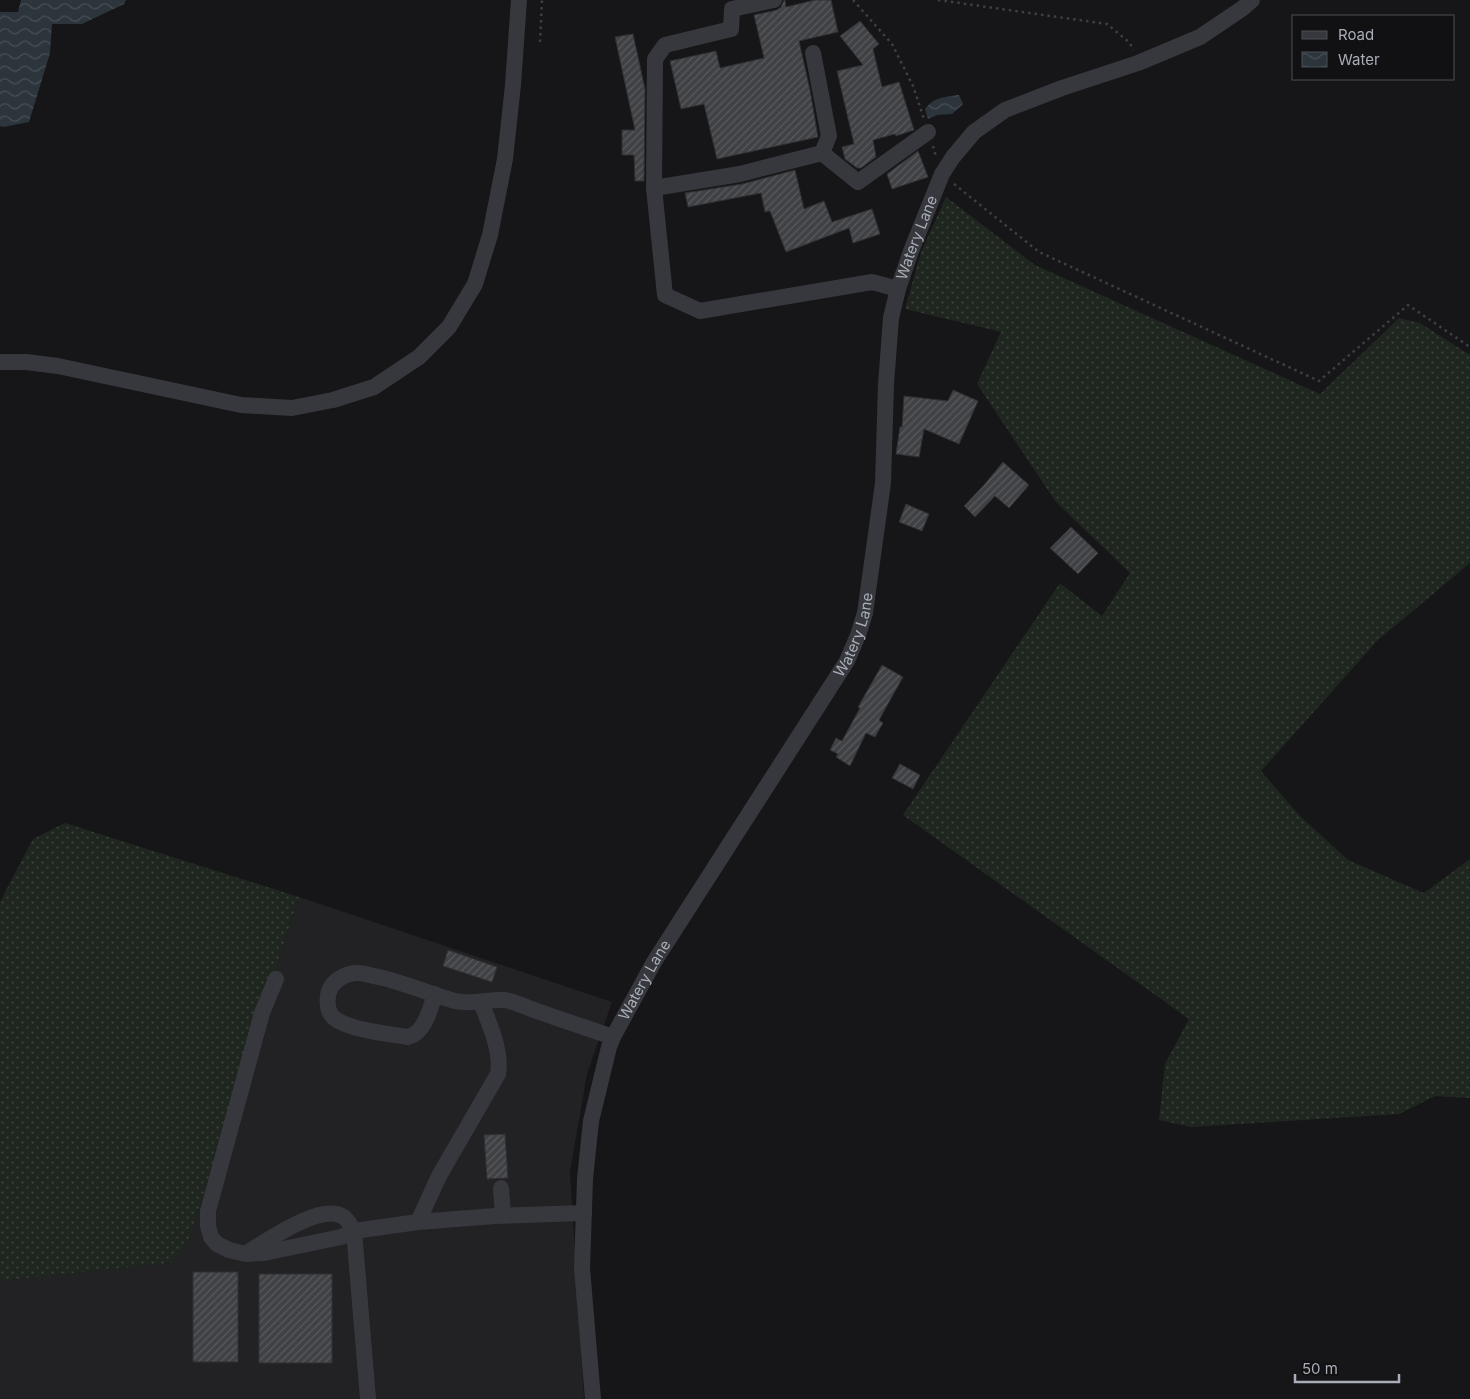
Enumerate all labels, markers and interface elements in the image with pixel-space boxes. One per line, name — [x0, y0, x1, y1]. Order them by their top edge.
legend — [1292, 15, 1455, 80]
text: Road — [1338, 25, 1374, 44]
text: Water — [1338, 50, 1380, 69]
street label: Watery Lane — [892, 193, 941, 282]
street label: Watery Lane — [829, 591, 877, 680]
street label: Watery Lane — [614, 936, 675, 1023]
scale bar — [1295, 1352, 1399, 1384]
text: 50 m — [1302, 1359, 1338, 1378]

